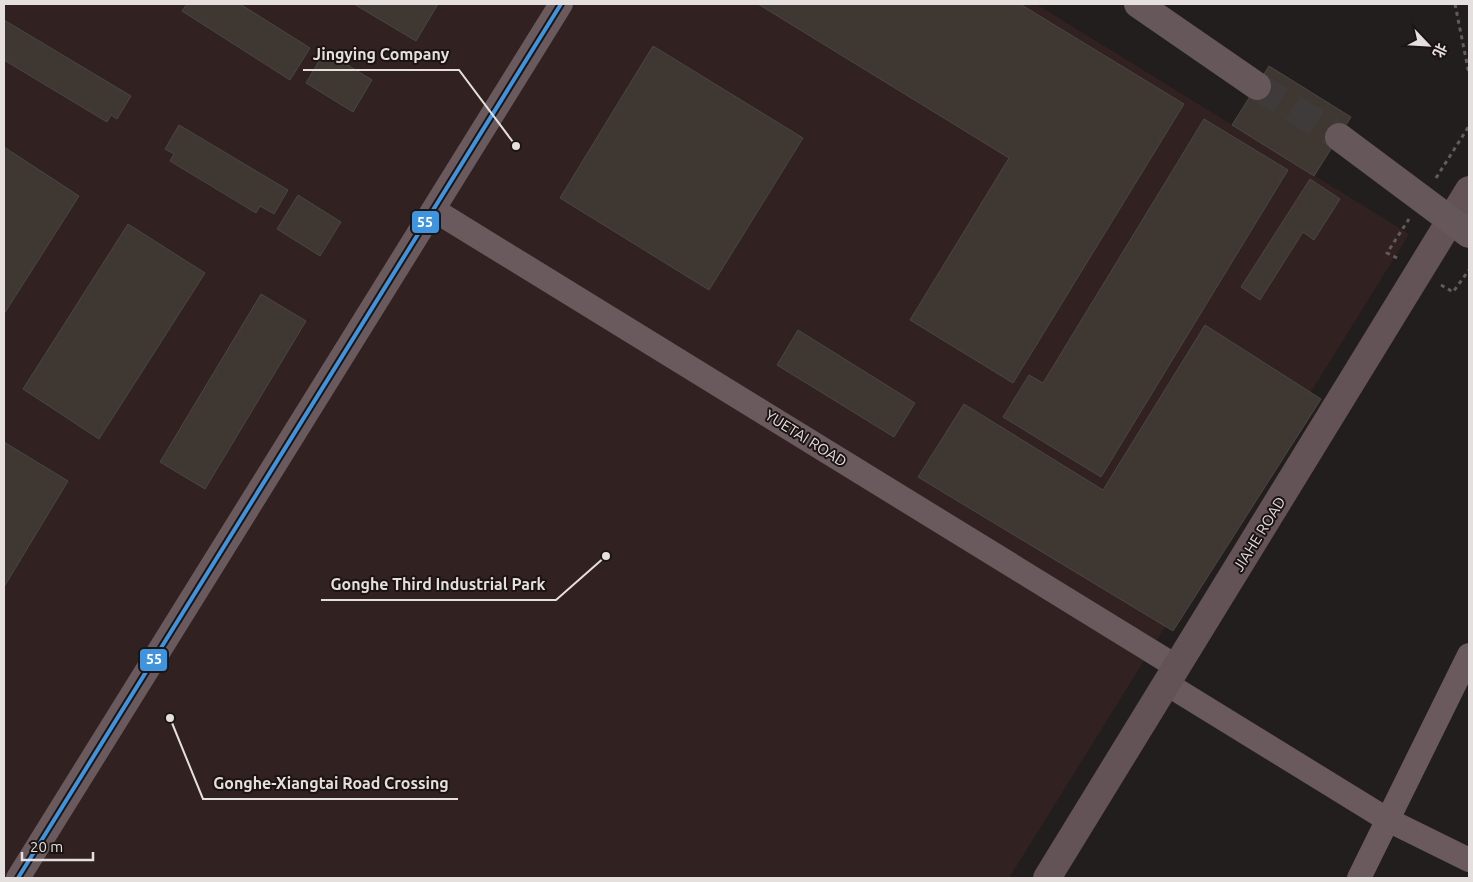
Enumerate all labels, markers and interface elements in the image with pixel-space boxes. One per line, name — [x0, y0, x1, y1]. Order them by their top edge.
north arrow — [1403, 20, 1453, 70]
callout: Jingying Company — [303, 39, 459, 70]
text: 北 — [1430, 41, 1450, 60]
text: Jingying Company — [313, 45, 450, 63]
line badge: 55 — [411, 210, 440, 234]
text: 55 — [417, 214, 433, 230]
street label: YUETAI ROAD — [762, 406, 850, 470]
street label: JIAHE ROAD — [1229, 494, 1289, 574]
callout: Gonghe Third Industrial Park — [321, 569, 556, 600]
text: Gonghe Third Industrial Park — [330, 575, 546, 593]
line badge: 55 — [139, 648, 168, 672]
text: 55 — [146, 651, 162, 667]
callout: Gonghe-Xiangtai Road Crossing — [203, 768, 458, 799]
text: Gonghe-Xiangtai Road Crossing — [213, 774, 449, 792]
scale bar — [22, 830, 94, 862]
text: 20 m — [30, 838, 63, 855]

